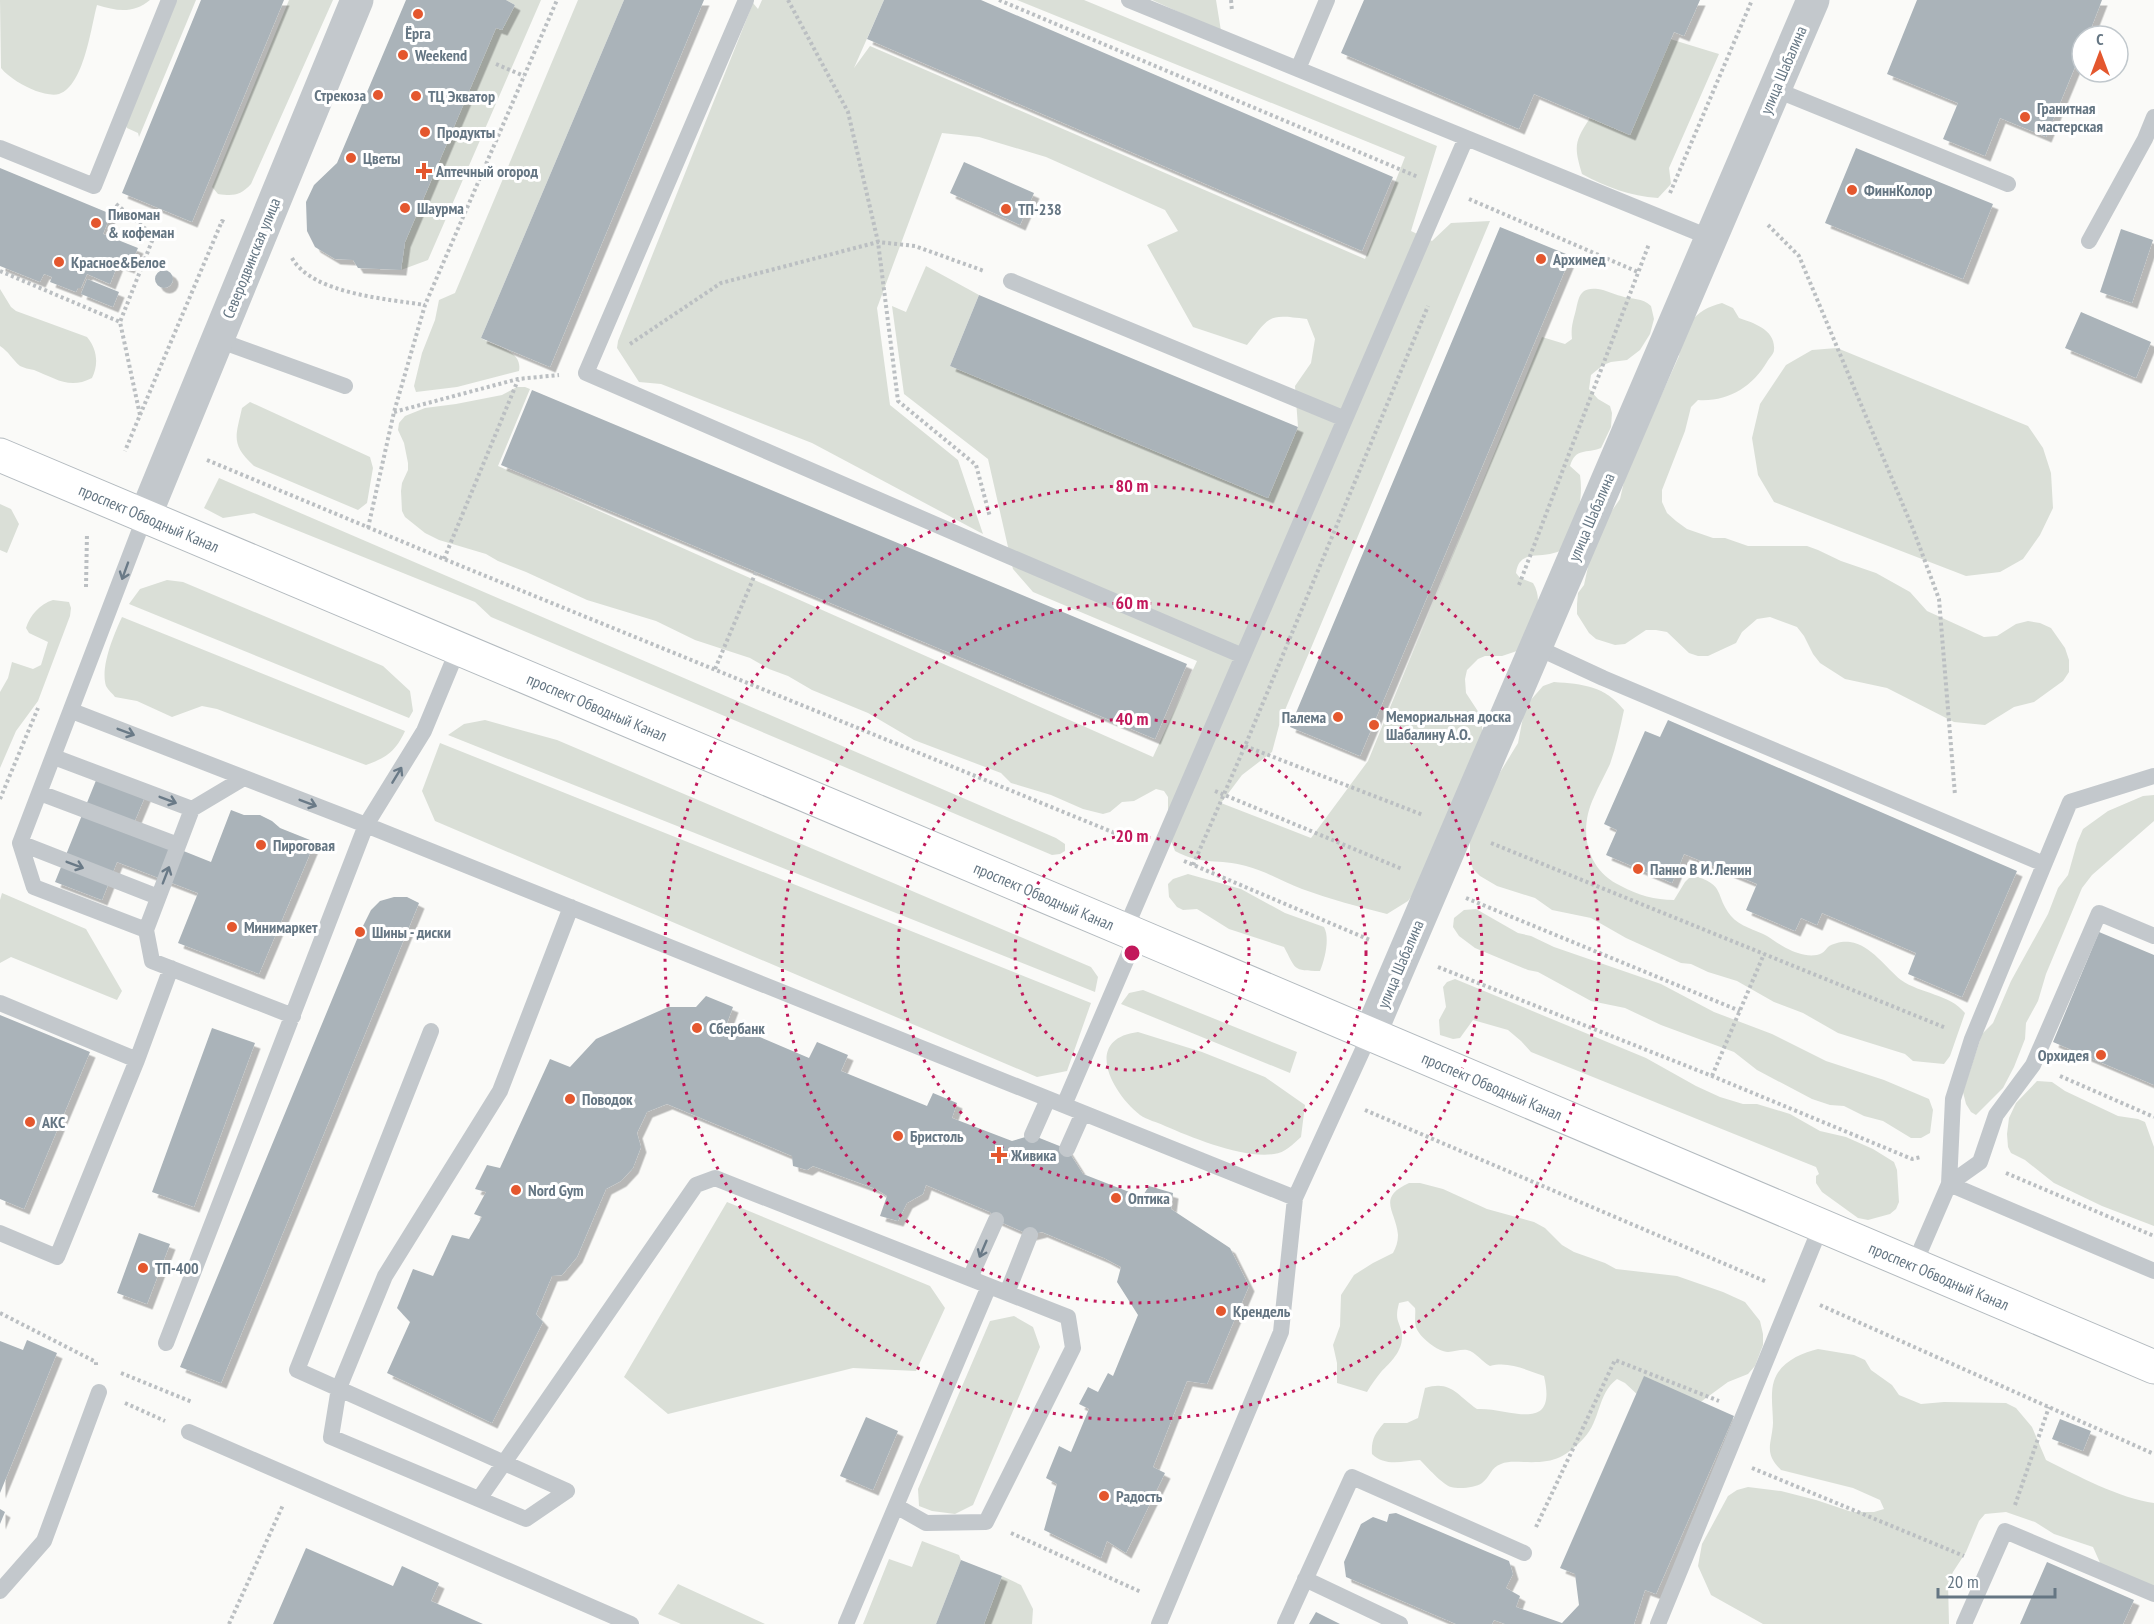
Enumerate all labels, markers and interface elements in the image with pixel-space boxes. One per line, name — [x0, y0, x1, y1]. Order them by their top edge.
marker: Ёрга — [411, 7, 425, 21]
place label: Ёрга — [405, 23, 431, 43]
street label: улица Шабалина — [1755, 23, 1811, 117]
north arrow — [2070, 24, 2130, 84]
text: С — [2096, 29, 2104, 49]
place label: Weekend — [414, 45, 467, 65]
marker: Weekend — [396, 48, 410, 62]
place label: Стрекоза — [314, 85, 366, 105]
place label: ТЦ Экватор — [428, 86, 495, 106]
marker: Стрекоза — [371, 88, 385, 102]
marker: ТЦ Экватор — [409, 89, 423, 103]
place label: Гранитная мастерская — [2037, 98, 2103, 136]
marker: Гранитная мастерская — [2018, 110, 2032, 124]
place label: Продукты — [437, 122, 495, 142]
marker: Продукты — [418, 125, 432, 139]
place label: Цветы — [363, 148, 401, 168]
marker: Цветы — [344, 151, 358, 165]
place label: Аптечный огород — [435, 161, 538, 181]
marker: Аптечный огород — [417, 164, 431, 178]
place label: ФиннКолор — [1864, 180, 1932, 200]
marker: ФиннКолор — [1845, 183, 1859, 197]
street label: Северодвинская улица — [218, 195, 284, 321]
place label: Шаурма — [417, 198, 464, 218]
place label: ТП-238 — [1018, 199, 1062, 219]
marker: Шаурма — [398, 201, 412, 215]
marker: ТП-238 — [999, 202, 1013, 216]
place label: Пивоман & кофеман — [108, 204, 174, 242]
marker: Пивоман & кофеман — [89, 216, 103, 230]
place label: Архимед — [1552, 249, 1606, 269]
place label: Красное&Белое — [71, 252, 166, 272]
marker: Архимед — [1534, 252, 1548, 266]
marker: Красное&Белое — [52, 255, 66, 269]
street label: улица Шабалина — [1563, 470, 1619, 564]
text: 80 m — [1116, 474, 1148, 497]
street label: проспект Обводный Канал — [76, 479, 222, 557]
one-way arrow — [119, 561, 130, 580]
text: 60 m — [1116, 591, 1148, 614]
street label: проспект Обводный Канал — [524, 668, 670, 746]
place label: Мемориальная доска Шабалину А.О. — [1386, 706, 1512, 744]
text: 40 m — [1116, 707, 1148, 730]
place label: Палема — [1282, 707, 1326, 727]
marker: Палема — [1331, 710, 1345, 724]
marker: Мемориальная доска Шабалину А.О. — [1367, 718, 1381, 732]
one-way arrow — [116, 727, 135, 738]
one-way arrow — [391, 767, 403, 784]
one-way arrow — [158, 795, 177, 806]
one-way arrow — [298, 798, 317, 809]
text: 20 m — [1116, 824, 1148, 847]
place label: Пироговая — [273, 835, 335, 855]
marker: Пироговая — [254, 838, 268, 852]
street label: проспект Обводный Канал — [971, 857, 1117, 935]
place label: Панно В И. Ленин — [1650, 859, 1752, 879]
one-way arrow — [65, 860, 84, 871]
marker: Панно В И. Ленин — [1631, 862, 1645, 876]
one-way arrow — [162, 866, 173, 885]
place label: Минимаркет — [244, 917, 318, 937]
street label: улица Шабалина — [1372, 917, 1428, 1011]
marker: Минимаркет — [225, 920, 239, 934]
place label: Шины - диски — [372, 922, 451, 942]
marker: Шины - диски — [353, 925, 367, 939]
centre of rings — [1122, 943, 1142, 963]
place label: Сбербанк — [709, 1018, 765, 1038]
marker: Сбербанк — [690, 1021, 704, 1035]
place label: Орхидея — [2038, 1045, 2089, 1065]
street label: проспект Обводный Канал — [1419, 1047, 1565, 1125]
marker: Орхидея — [2094, 1048, 2108, 1062]
place label: Поводок — [582, 1089, 633, 1109]
marker: Поводок — [563, 1092, 577, 1106]
place label: АКС — [41, 1112, 66, 1132]
marker: АКС — [23, 1115, 37, 1129]
place label: Бристоль — [910, 1126, 964, 1146]
marker: Бристоль — [891, 1129, 905, 1143]
place label: Живика — [1010, 1145, 1057, 1165]
marker: Живика — [992, 1148, 1006, 1162]
place label: Nord Gym — [528, 1180, 584, 1200]
marker: Nord Gym — [509, 1183, 523, 1197]
place label: Оптика — [1128, 1188, 1170, 1208]
marker: Оптика — [1109, 1191, 1123, 1205]
street label: проспект Обводный Канал — [1866, 1237, 2012, 1315]
one-way arrow — [977, 1239, 988, 1258]
place label: ТП-400 — [155, 1258, 199, 1278]
marker: ТП-400 — [136, 1261, 150, 1275]
place label: Крендель — [1233, 1301, 1291, 1321]
marker: Крендель — [1214, 1304, 1228, 1318]
place label: Радость — [1116, 1486, 1163, 1506]
marker: Радость — [1097, 1489, 1111, 1503]
scale bar — [1938, 1561, 2055, 1599]
text: 20 m — [1947, 1570, 1979, 1593]

